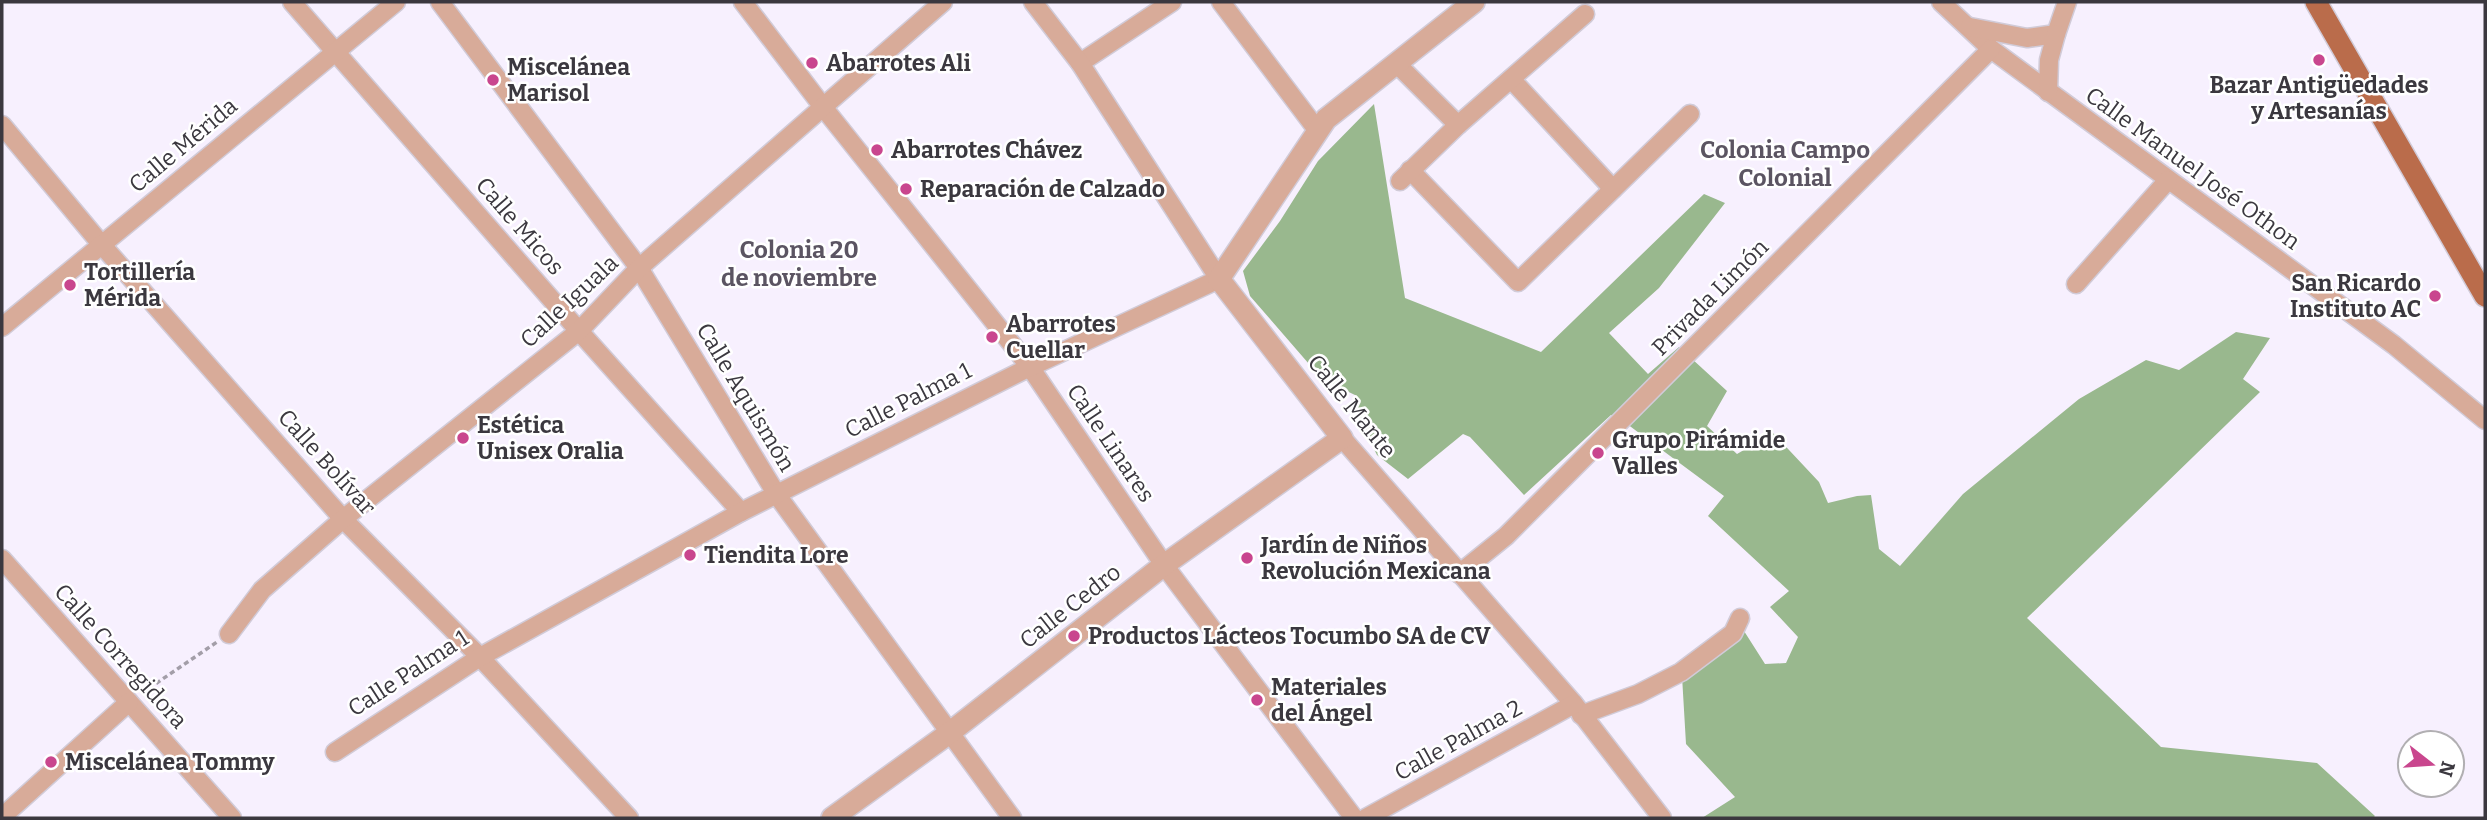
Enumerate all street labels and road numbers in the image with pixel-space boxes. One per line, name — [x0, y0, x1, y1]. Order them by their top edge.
street label: Calle Manuel José Othon — [2080, 81, 2306, 256]
street label: Calle Mérida — [123, 91, 243, 198]
street label: Calle Micos — [470, 171, 570, 281]
street label: Privada Limón — [1646, 233, 1774, 361]
street label: Calle Iguala — [514, 248, 624, 353]
street label: Calle Aquismón — [691, 318, 802, 477]
street label: Calle Mante — [1302, 349, 1402, 463]
street label: Calle Palma 1 — [840, 356, 976, 444]
street label: Calle Linares — [1061, 378, 1161, 508]
street label: Calle Bolívar — [272, 403, 382, 521]
street label: Calle Cedro — [1014, 558, 1126, 654]
street label: Calle Corregidora — [49, 578, 194, 734]
street label: Calle Palma 1 — [342, 623, 474, 722]
street label: Calle Palma 2 — [1389, 693, 1527, 787]

